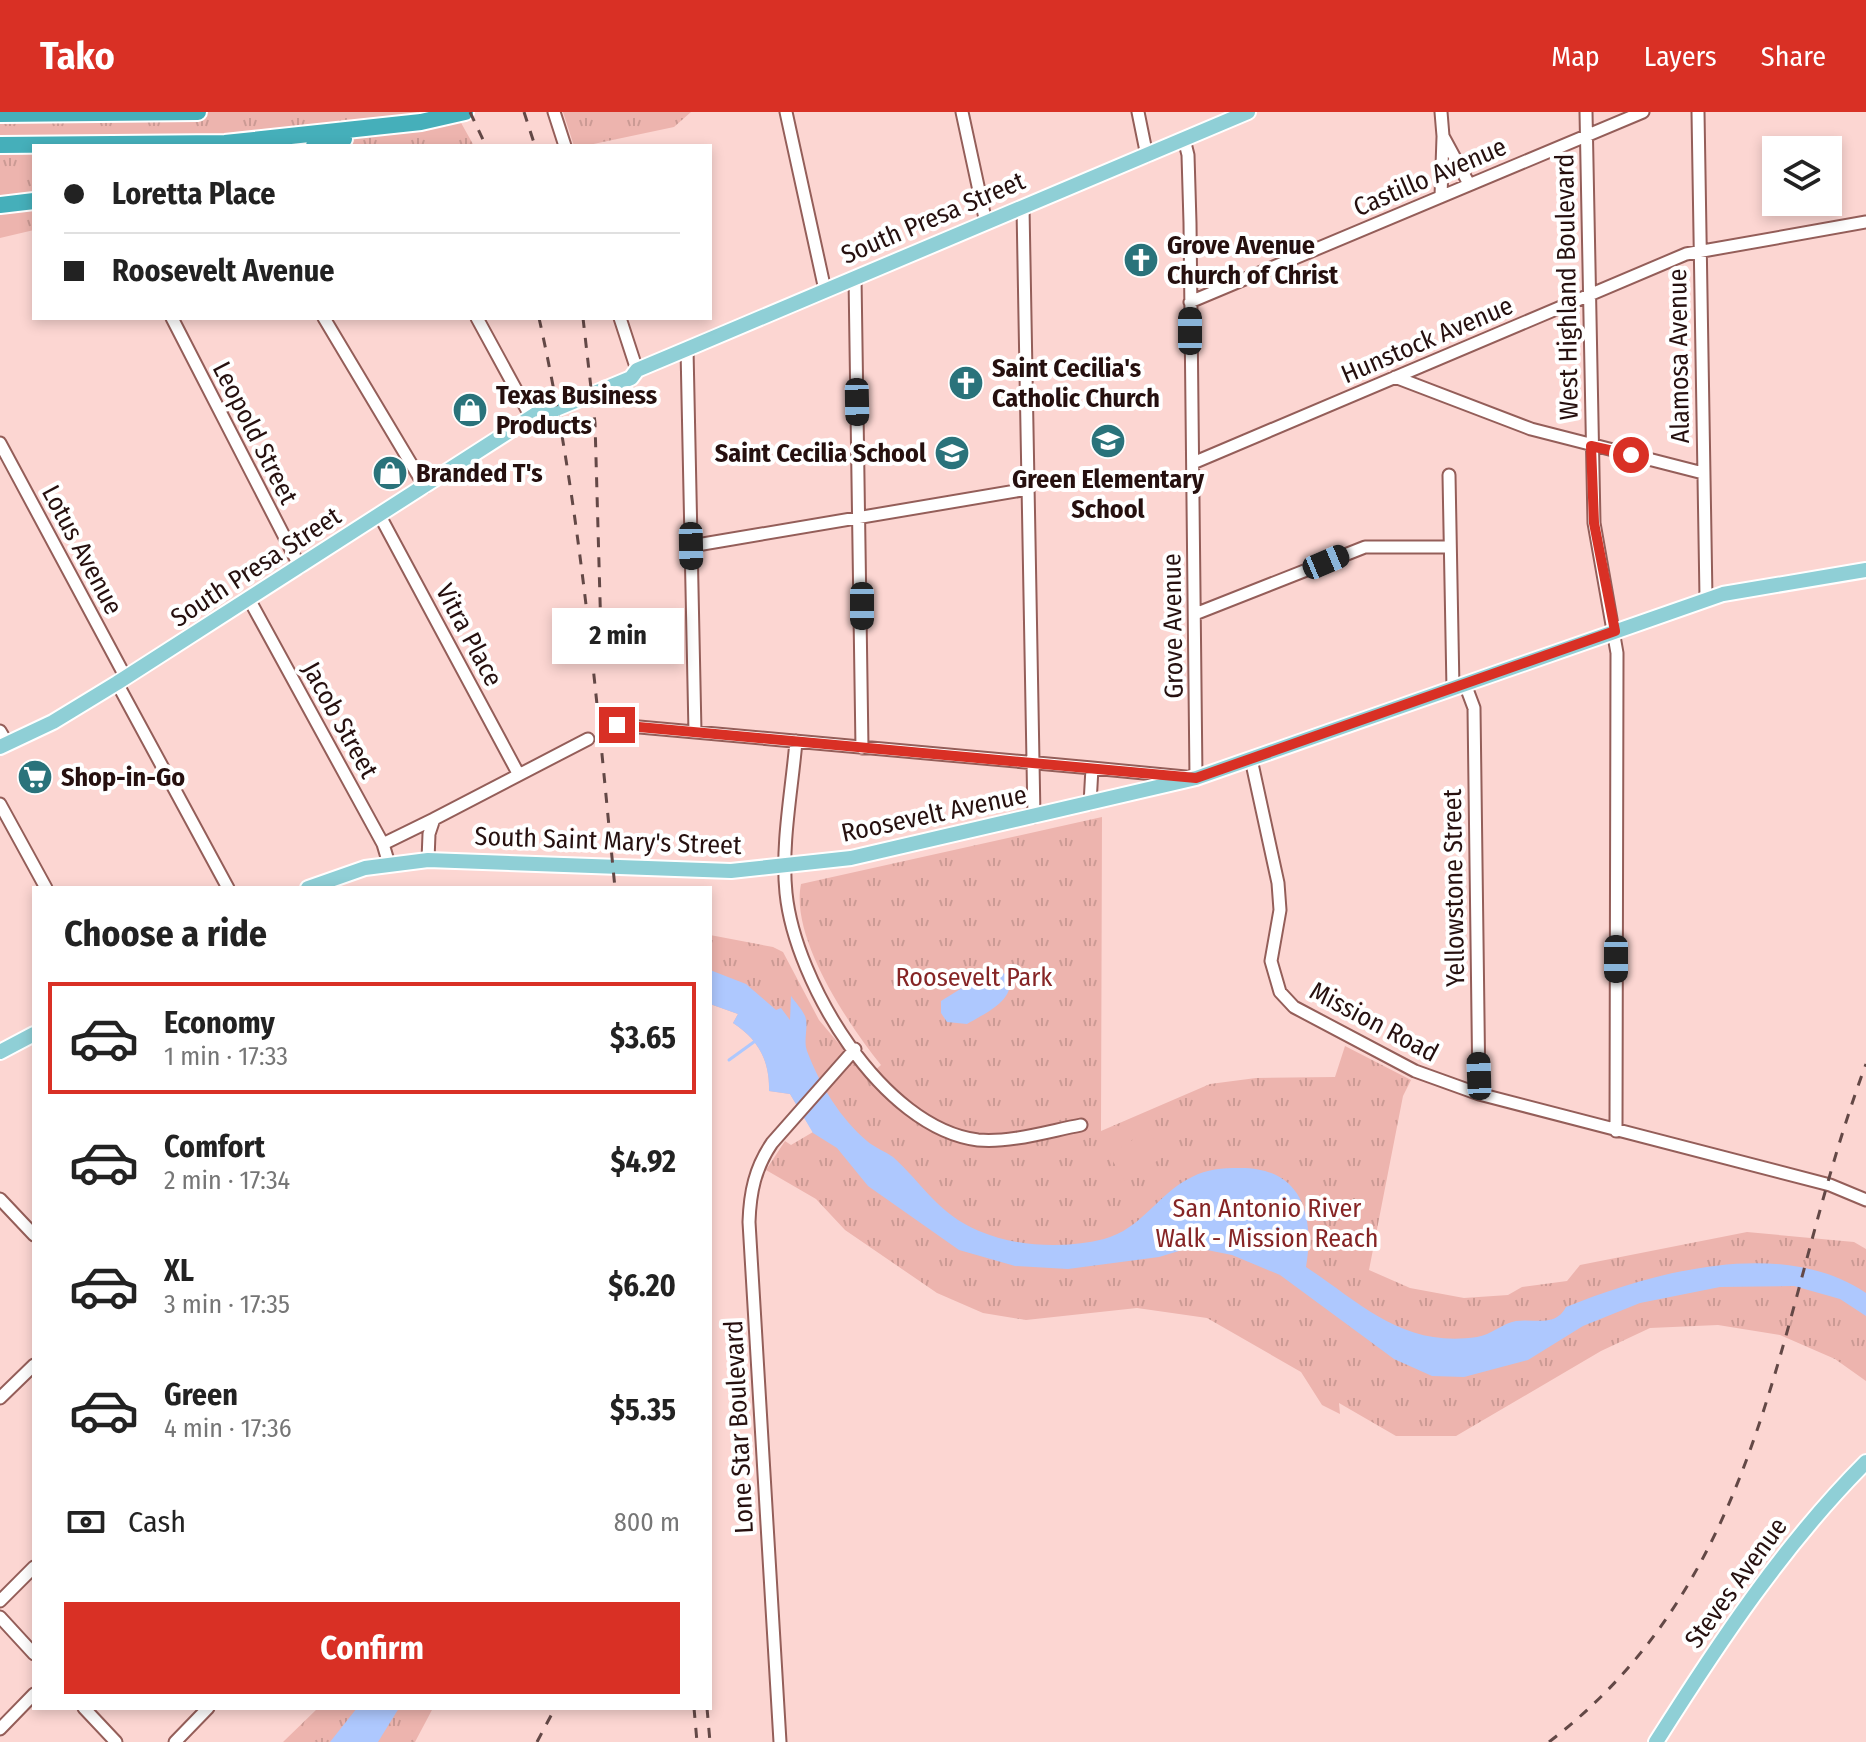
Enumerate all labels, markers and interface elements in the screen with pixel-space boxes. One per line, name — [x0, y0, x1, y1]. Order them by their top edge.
text: Tako — [40, 33, 115, 79]
text: Map — [1551, 40, 1600, 73]
text: Layers — [1644, 40, 1717, 73]
text: Share — [1761, 40, 1826, 73]
street label: Castillo Avenue — [1349, 131, 1511, 223]
map controls — [1762, 136, 1842, 216]
button: layers — [1762, 136, 1842, 216]
street label: West Highland Boulevard — [1549, 154, 1585, 420]
street label: South Presa Street — [837, 165, 1030, 271]
text: Loretta Place — [112, 176, 275, 212]
place label: Grove Avenue Church of Christ — [1167, 230, 1339, 291]
church icon: Grove Avenue Church of Christ — [1122, 241, 1160, 279]
text: Roosevelt Avenue — [112, 253, 334, 289]
street label: Alamosa Avenue — [1662, 268, 1696, 444]
street label: Hunstock Avenue — [1337, 290, 1517, 390]
car — [1178, 307, 1202, 355]
place label: Saint Cecilia's Catholic Church — [992, 353, 1160, 414]
street label: Leopold Street — [206, 357, 304, 510]
church icon: Saint Cecilia's Catholic Church — [947, 364, 985, 402]
car — [845, 378, 869, 426]
place label: Texas Business Products — [496, 380, 657, 441]
shop icon: Texas Business Products — [451, 391, 489, 429]
school or university icon: Green Elementary School — [1089, 422, 1127, 460]
school or university icon: Saint Cecilia School — [933, 434, 971, 472]
route start — [1613, 437, 1649, 473]
place label: Saint Cecilia School — [715, 438, 927, 469]
shop icon: Branded T's — [371, 454, 409, 492]
place label: Branded T's — [416, 458, 543, 489]
place label: Green Elementary School — [1012, 464, 1205, 525]
street label: Lotus Avenue — [35, 480, 129, 620]
street label: South Presa Street — [165, 500, 347, 634]
car — [679, 522, 703, 570]
car — [1299, 542, 1353, 582]
street label: Grove Avenue — [1156, 553, 1190, 699]
street label: Vitra Place — [429, 578, 509, 692]
car — [850, 582, 874, 630]
callout: 2 min — [551, 609, 683, 665]
text: 2 min — [589, 620, 647, 651]
street label: Jacob Street — [295, 656, 385, 784]
route end — [599, 707, 635, 743]
supermarket icon: Shop-in-Go — [16, 758, 54, 796]
place label: Shop-in-Go — [61, 762, 185, 793]
street label: Roosevelt Avenue — [838, 779, 1030, 849]
street label: Yellowstone Street — [1437, 788, 1471, 987]
street label: South Saint Mary's Street — [474, 821, 742, 861]
text: Choose a ride — [64, 912, 267, 956]
car — [1604, 935, 1628, 983]
park label: Roosevelt Park — [896, 962, 1053, 993]
street label: Mission Road — [1305, 975, 1443, 1069]
icon: car — [68, 1002, 140, 1074]
text: Economy — [164, 1005, 275, 1041]
text: $3.65 — [610, 1020, 676, 1056]
text: 1 min · 17:33 — [164, 1041, 288, 1072]
car — [1466, 1052, 1492, 1100]
icon: car — [68, 1126, 140, 1198]
text: Comfort — [164, 1129, 265, 1165]
text: $4.92 — [610, 1144, 676, 1180]
text: 2 min · 17:34 — [164, 1165, 290, 1196]
park label: San Antonio River Walk - Mission Reach — [1156, 1193, 1378, 1254]
icon: car — [68, 1250, 140, 1322]
text: XL — [164, 1253, 194, 1289]
text: $6.20 — [608, 1268, 676, 1304]
text: 3 min · 17:35 — [164, 1289, 290, 1320]
street label: Lone Star Boulevard — [718, 1320, 760, 1534]
icon: car — [68, 1374, 140, 1446]
text: Green — [164, 1377, 238, 1413]
text: $5.35 — [610, 1392, 676, 1428]
text: 4 min · 17:36 — [164, 1413, 292, 1444]
icon: cash — [64, 1500, 108, 1544]
text: Cash — [128, 1504, 186, 1540]
text: 800 m — [614, 1507, 680, 1538]
street label: Steves Avenue — [1678, 1512, 1794, 1654]
button: Confirm — [64, 1602, 680, 1694]

